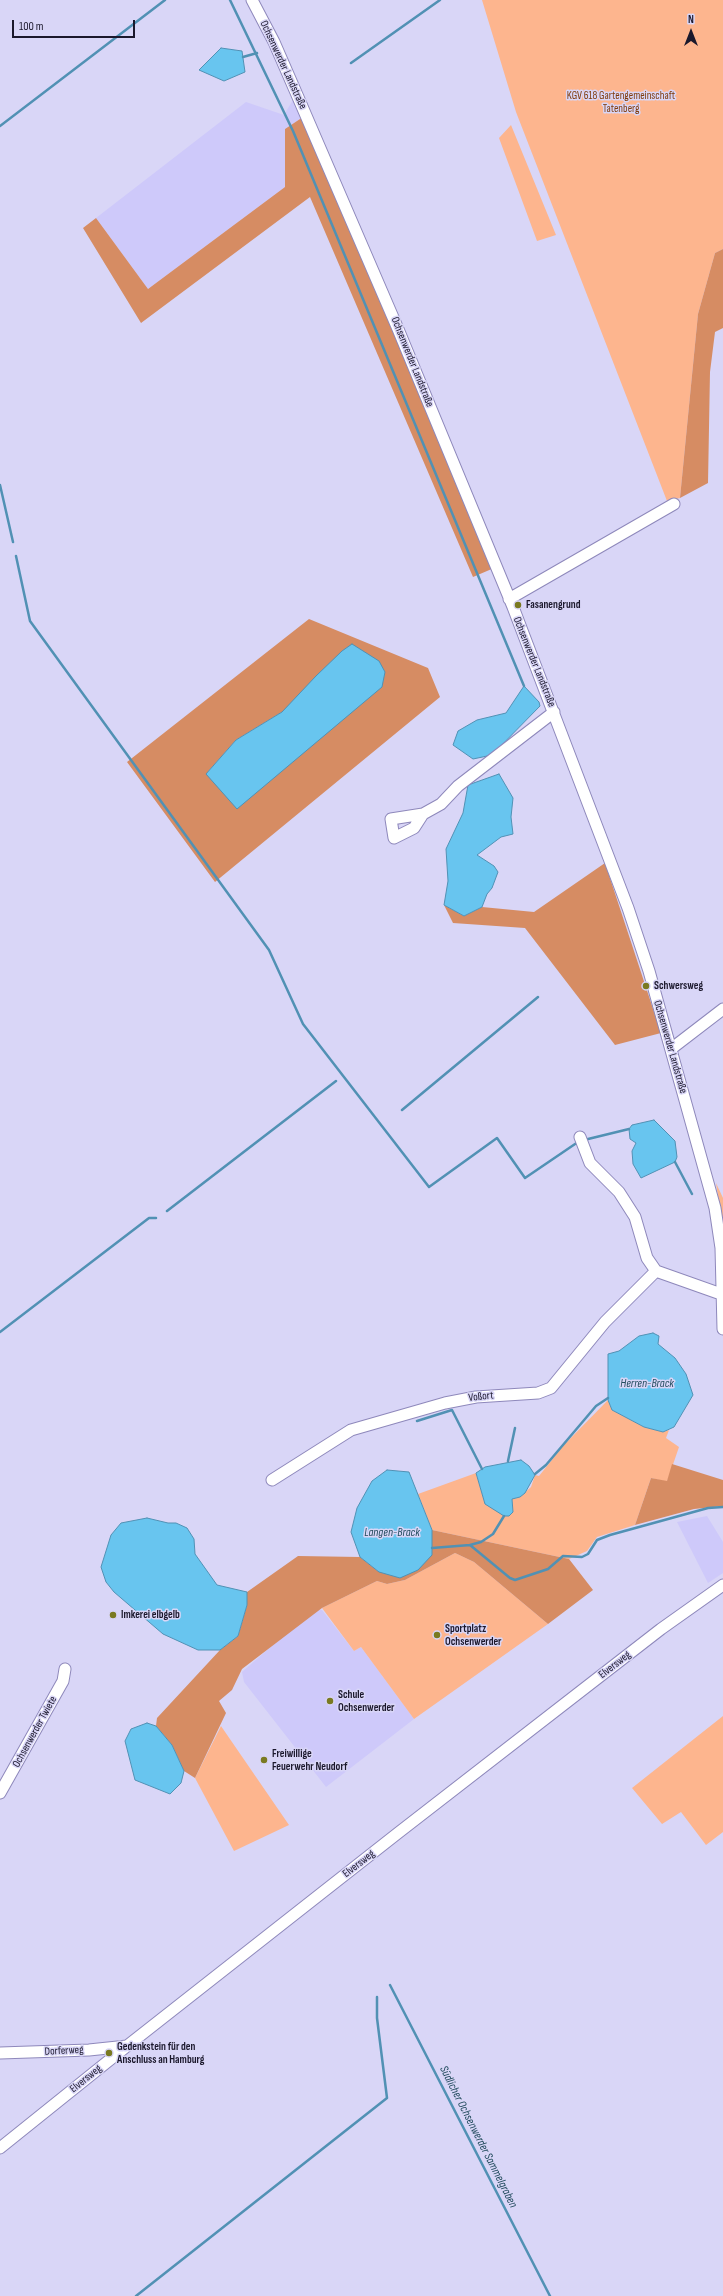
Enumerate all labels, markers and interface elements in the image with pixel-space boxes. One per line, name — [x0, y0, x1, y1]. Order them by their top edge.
scale bar — [14, 12, 137, 38]
north arrow — [671, 12, 711, 52]
text: N — [688, 13, 694, 26]
text: 100 m — [19, 19, 44, 34]
street label: Ochsenwerder Landstraße — [257, 19, 309, 111]
park label: KGV 618 Gartengemeinschaft Tatenberg — [567, 89, 675, 115]
street label: Ochsenwerder Landstraße — [388, 315, 436, 409]
place label: Fasanengrund — [526, 598, 580, 612]
marker: Fasanengrund — [513, 600, 523, 610]
street label: Ochsenwerder Landstraße — [510, 615, 558, 709]
place label: Schwersweg — [654, 979, 703, 993]
marker: Schwersweg — [641, 981, 651, 991]
street label: Ochsenwerder Landstraße — [650, 999, 690, 1095]
water label: Herren-Brack — [620, 1377, 674, 1391]
street label: Voßort — [468, 1389, 494, 1405]
water label: Langen-Brack — [364, 1526, 420, 1540]
place label: Imkerei elbgelb — [121, 1608, 180, 1622]
marker: Imkerei elbgelb — [108, 1610, 118, 1620]
place label: Sportplatz Ochsenwerder — [445, 1622, 502, 1648]
marker: Sportplatz Ochsenwerder — [432, 1630, 442, 1640]
street label: Elversweg — [596, 1648, 634, 1682]
place label: Schule Ochsenwerder — [338, 1688, 395, 1714]
street label: Ochsenwerder Twiete — [10, 1694, 60, 1770]
marker: Schule Ochsenwerder — [325, 1696, 335, 1706]
place label: Freiwillige Feuerwehr Neudorf — [272, 1747, 347, 1773]
marker: Freiwillige Feuerwehr Neudorf — [259, 1755, 269, 1765]
street label: Elversweg — [340, 1847, 378, 1881]
place label: Gedenkstein für den Anschluss an Hamburg — [117, 2040, 204, 2066]
street label: Dorferweg — [44, 2043, 84, 2059]
marker: Gedenkstein für den Anschluss an Hamburg — [104, 2048, 114, 2058]
street label: Elversweg — [67, 2062, 105, 2096]
water label: Südlicher Ochsenwerder Sammelgraben — [436, 2064, 520, 2210]

